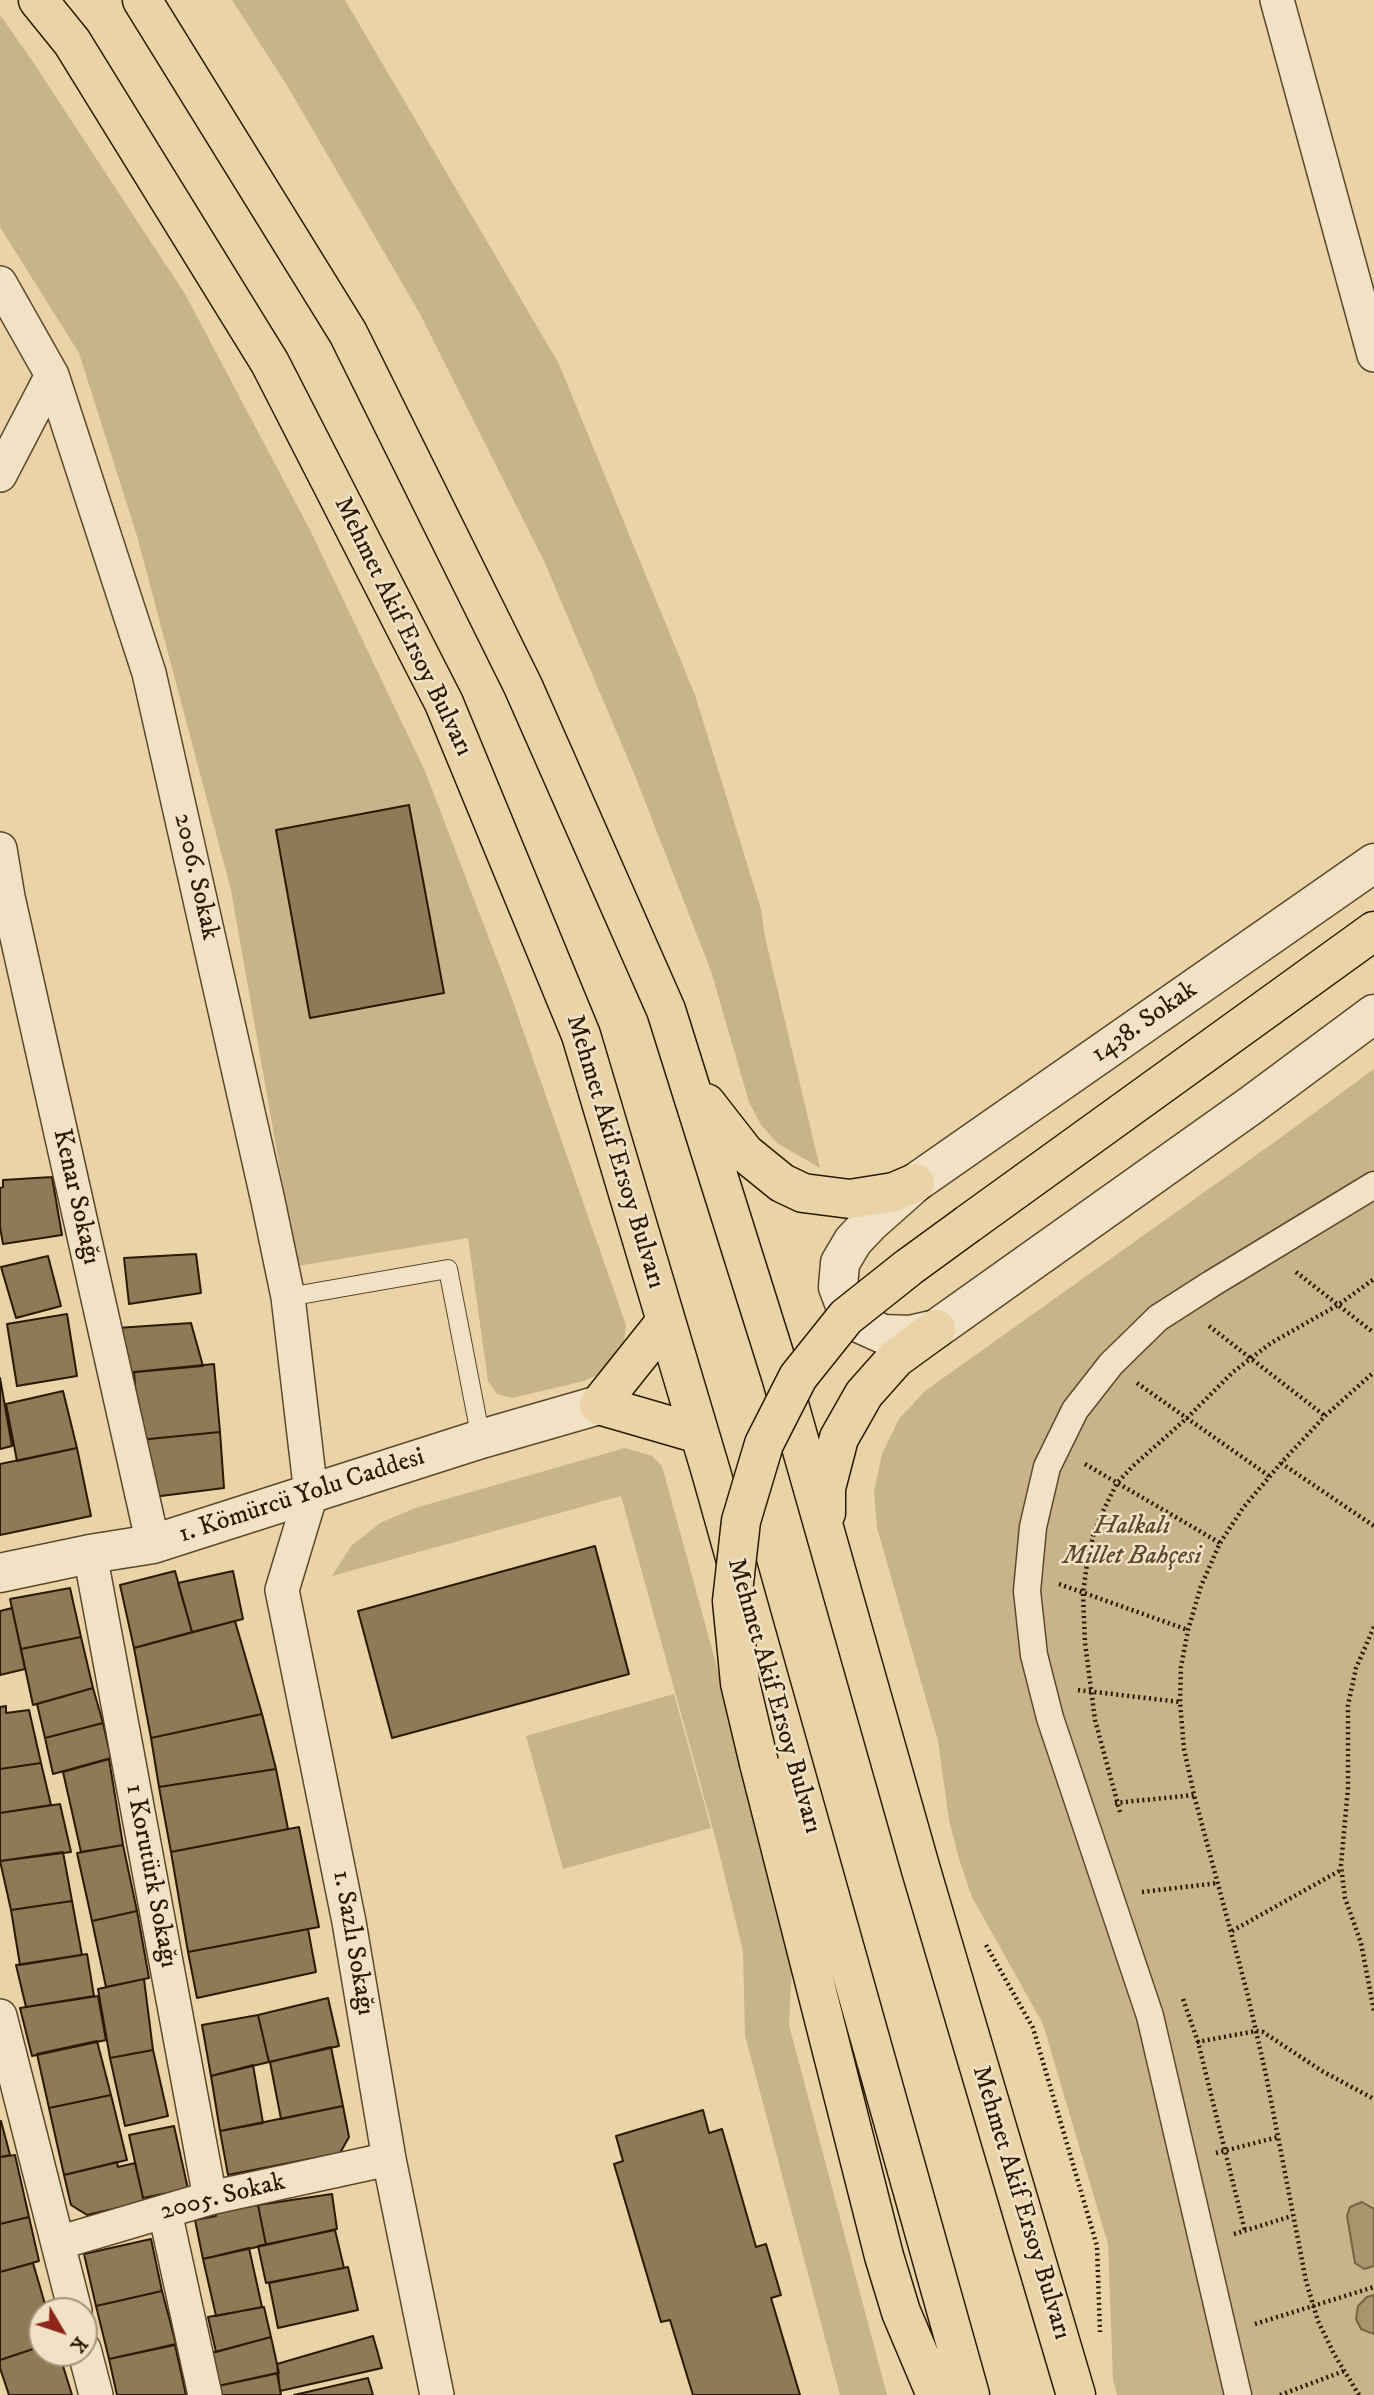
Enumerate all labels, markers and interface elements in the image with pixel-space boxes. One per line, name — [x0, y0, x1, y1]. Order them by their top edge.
street label: Mehmet Akif Ersoy Bulvarı — [326, 492, 478, 762]
street label: 2006. Sokak — [165, 811, 225, 943]
street label: 1438. Sokak — [1086, 975, 1204, 1071]
street label: Mehmet Akif Ersoy Bulvarı — [557, 1011, 671, 1293]
street label: Kenar Sokağı — [44, 1126, 106, 1268]
street label: 1. Kömürcü Yolu Caddesi — [175, 1443, 429, 1551]
park label: Halkalı Millet Bahçesi — [1063, 1512, 1201, 1574]
street label: Mehmet Akif Ersoy Bulvarı — [719, 1555, 827, 1837]
street label: 1 Korutürk Sokağı — [117, 1782, 183, 1970]
street label: 1. Sazlı Sokağı — [324, 1868, 380, 2018]
street label: Mehmet Akif Ersoy Bulvarı — [963, 2062, 1077, 2344]
street label: 2005. Sokak — [157, 2167, 289, 2229]
north arrow — [28, 2297, 98, 2367]
text: K — [65, 2332, 91, 2357]

